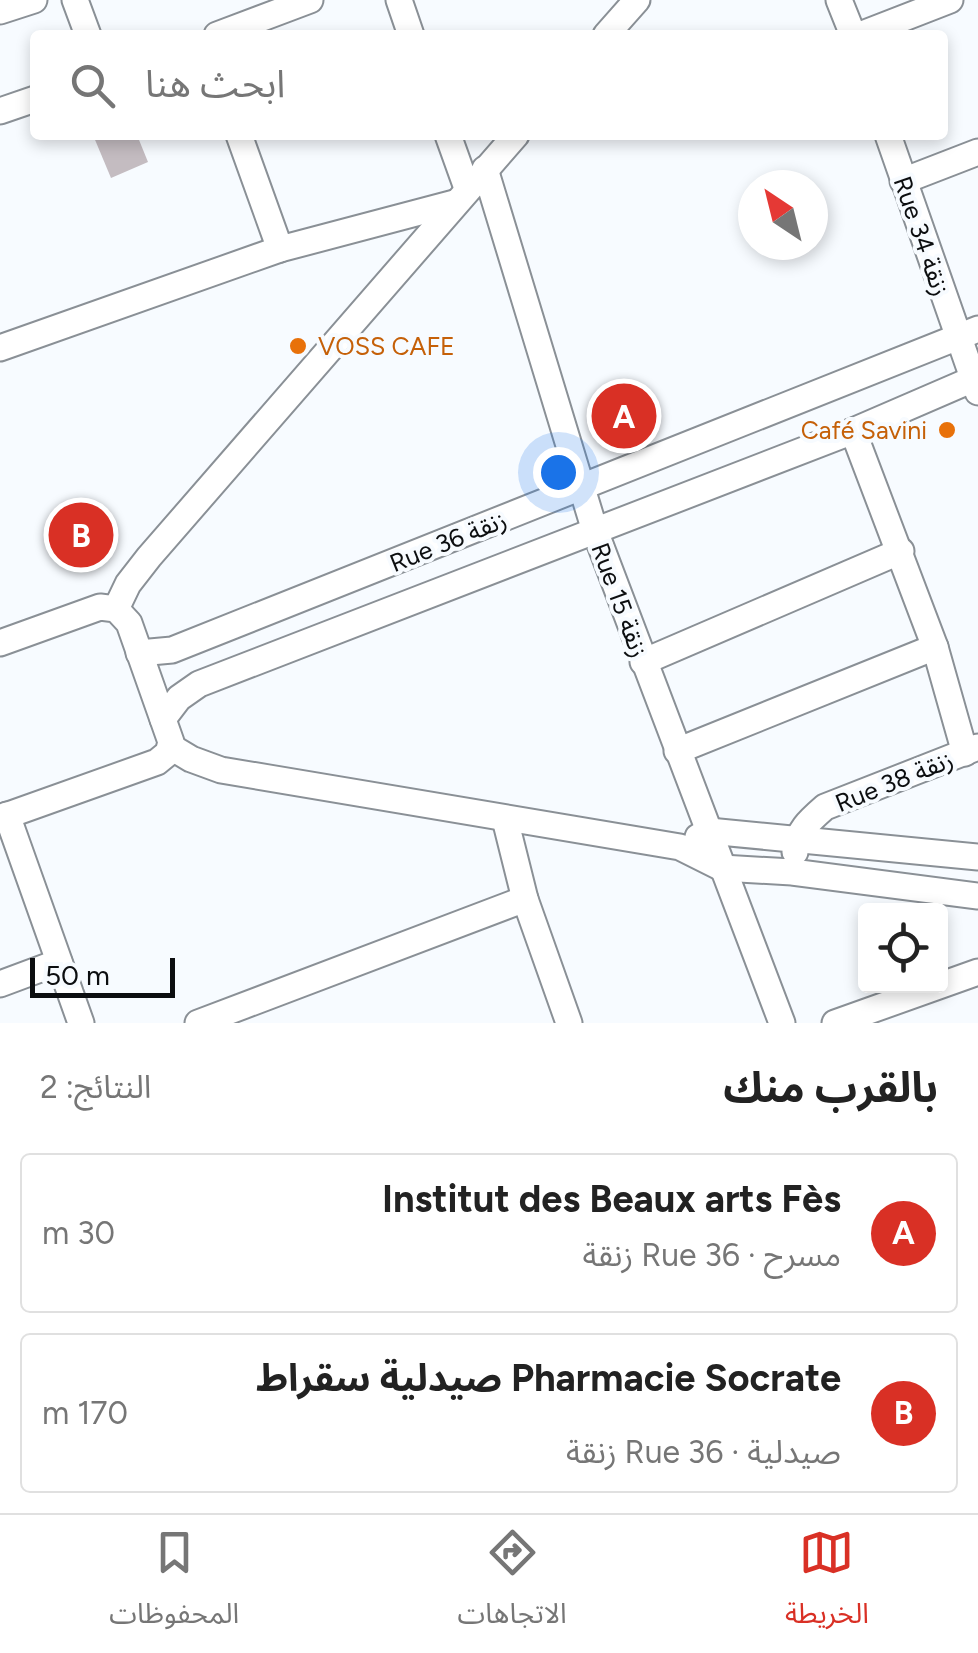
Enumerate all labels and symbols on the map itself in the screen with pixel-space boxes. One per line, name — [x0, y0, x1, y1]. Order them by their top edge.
north arrow — [738, 170, 828, 260]
street label: Rue 34 زنقة — [888, 172, 956, 300]
place label: VOSS CAFE — [318, 331, 455, 361]
marker: VOSS CAFE — [287, 335, 309, 357]
pin: A — [592, 378, 656, 454]
place label: Café Savini — [801, 415, 927, 445]
marker: Café Savini — [936, 419, 958, 441]
your location — [533, 447, 584, 498]
pin: B — [48, 498, 114, 572]
street label: Rue 36 زنقة — [385, 504, 511, 578]
street label: Rue 15 زنقة — [585, 538, 655, 662]
street label: Rue 38 زنقة — [831, 744, 957, 818]
scale bar — [30, 953, 175, 998]

